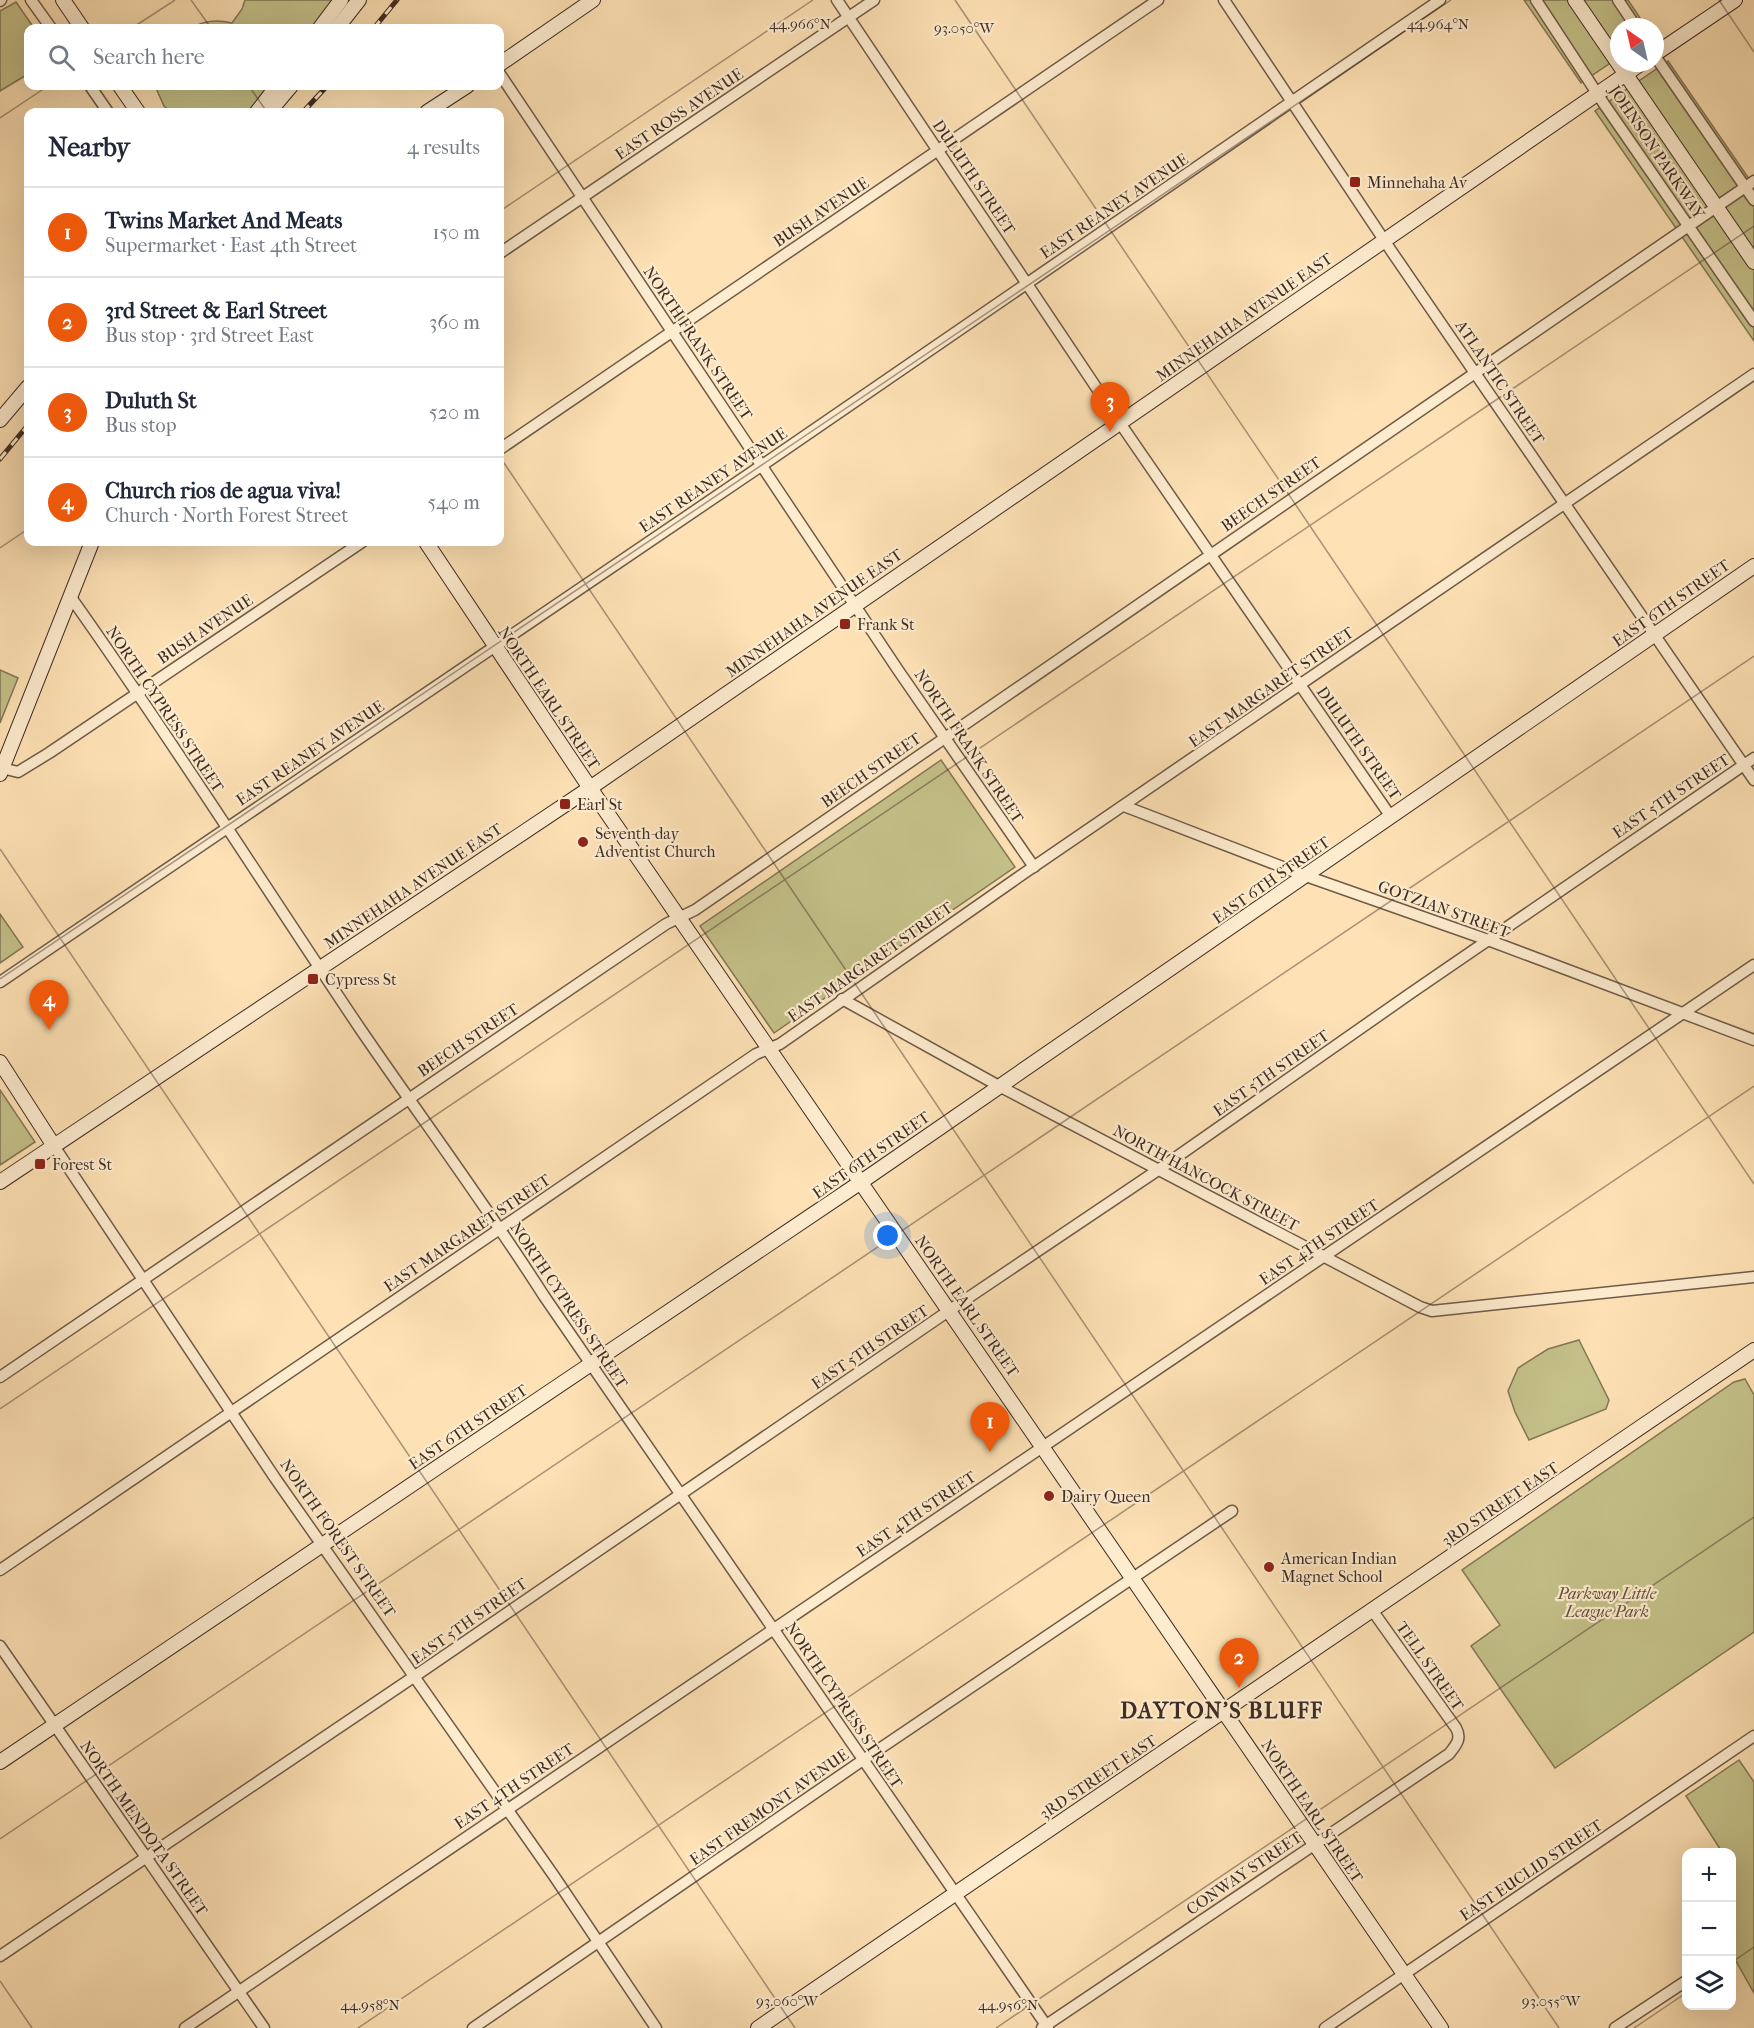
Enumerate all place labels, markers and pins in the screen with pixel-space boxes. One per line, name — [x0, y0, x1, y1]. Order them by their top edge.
place label: Minnehaha Av — [1367, 173, 1468, 192]
marker: Minnehaha Av — [1348, 175, 1362, 189]
pin: 3 — [1090, 382, 1130, 432]
place label: Frank St — [857, 615, 915, 634]
marker: Frank St — [838, 617, 852, 631]
place label: Earl St — [577, 795, 623, 814]
marker: Earl St — [558, 797, 572, 811]
place label: Seventh-day Adventist Church — [594, 824, 716, 861]
marker: Seventh-day Adventist Church — [576, 835, 590, 849]
place label: Cypress St — [325, 970, 397, 989]
marker: Cypress St — [306, 972, 320, 986]
pin: 4 — [29, 980, 68, 1030]
place label: Forest St — [52, 1155, 112, 1174]
marker: Forest St — [33, 1157, 47, 1171]
pin: 1 — [970, 1402, 1010, 1452]
place label: Dairy Queen — [1061, 1487, 1151, 1506]
marker: Dairy Queen — [1042, 1489, 1056, 1503]
place label: American Indian Magnet School — [1280, 1549, 1397, 1586]
marker: American Indian Magnet School — [1262, 1560, 1276, 1574]
pin: 2 — [1220, 1638, 1258, 1688]

